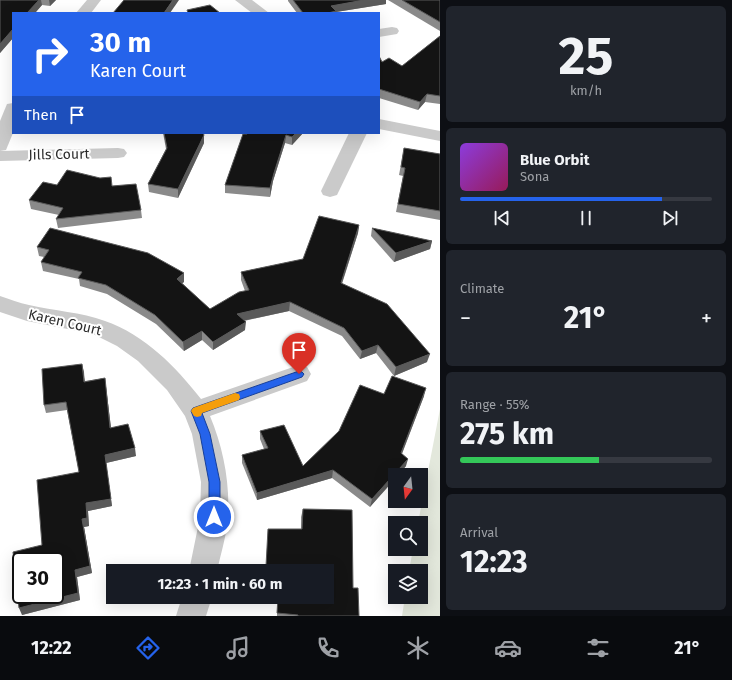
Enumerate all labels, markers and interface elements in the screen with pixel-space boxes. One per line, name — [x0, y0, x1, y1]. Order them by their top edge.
text: 25 — [559, 25, 613, 88]
text: 30 m — [90, 26, 151, 59]
icon: right — [24, 28, 76, 80]
text: Karen Court — [90, 60, 186, 82]
text: km/h — [570, 83, 602, 98]
icon: arrive — [66, 104, 88, 126]
text: Then — [24, 106, 58, 124]
street label: Jills Court — [28, 145, 91, 164]
text: Blue Orbit — [520, 151, 589, 169]
text: Sona — [520, 169, 549, 184]
icon: previous — [491, 207, 513, 229]
icon: pause — [575, 207, 597, 229]
icon: next — [659, 207, 681, 229]
text: Climate — [460, 281, 504, 296]
text: 21° — [564, 300, 608, 336]
text: − — [460, 305, 471, 332]
text: + — [701, 305, 712, 332]
street label: Karen Court — [27, 306, 104, 339]
pin — [282, 333, 316, 374]
icon: arrive — [288, 339, 310, 361]
text: Range · 55% — [460, 397, 530, 412]
text: 275 km — [460, 416, 554, 452]
north arrow — [388, 468, 428, 508]
map controls — [388, 468, 428, 604]
position arrow — [193, 496, 235, 538]
button: search — [388, 516, 428, 556]
text: Arrival — [460, 525, 498, 540]
text: 12:23 — [460, 544, 528, 580]
speed limit sign: 30 — [12, 552, 64, 604]
button: layers — [388, 564, 428, 604]
text: 12:23 · 1 min · 60 m — [158, 575, 282, 593]
icon: directions — [134, 634, 162, 662]
icon: music — [224, 634, 252, 662]
icon: phone — [314, 634, 342, 662]
icon: climate — [404, 634, 432, 662]
icon: car — [494, 634, 522, 662]
icon: filters — [584, 634, 612, 662]
text: 12:22 — [31, 637, 72, 659]
text: 21° — [674, 637, 701, 659]

